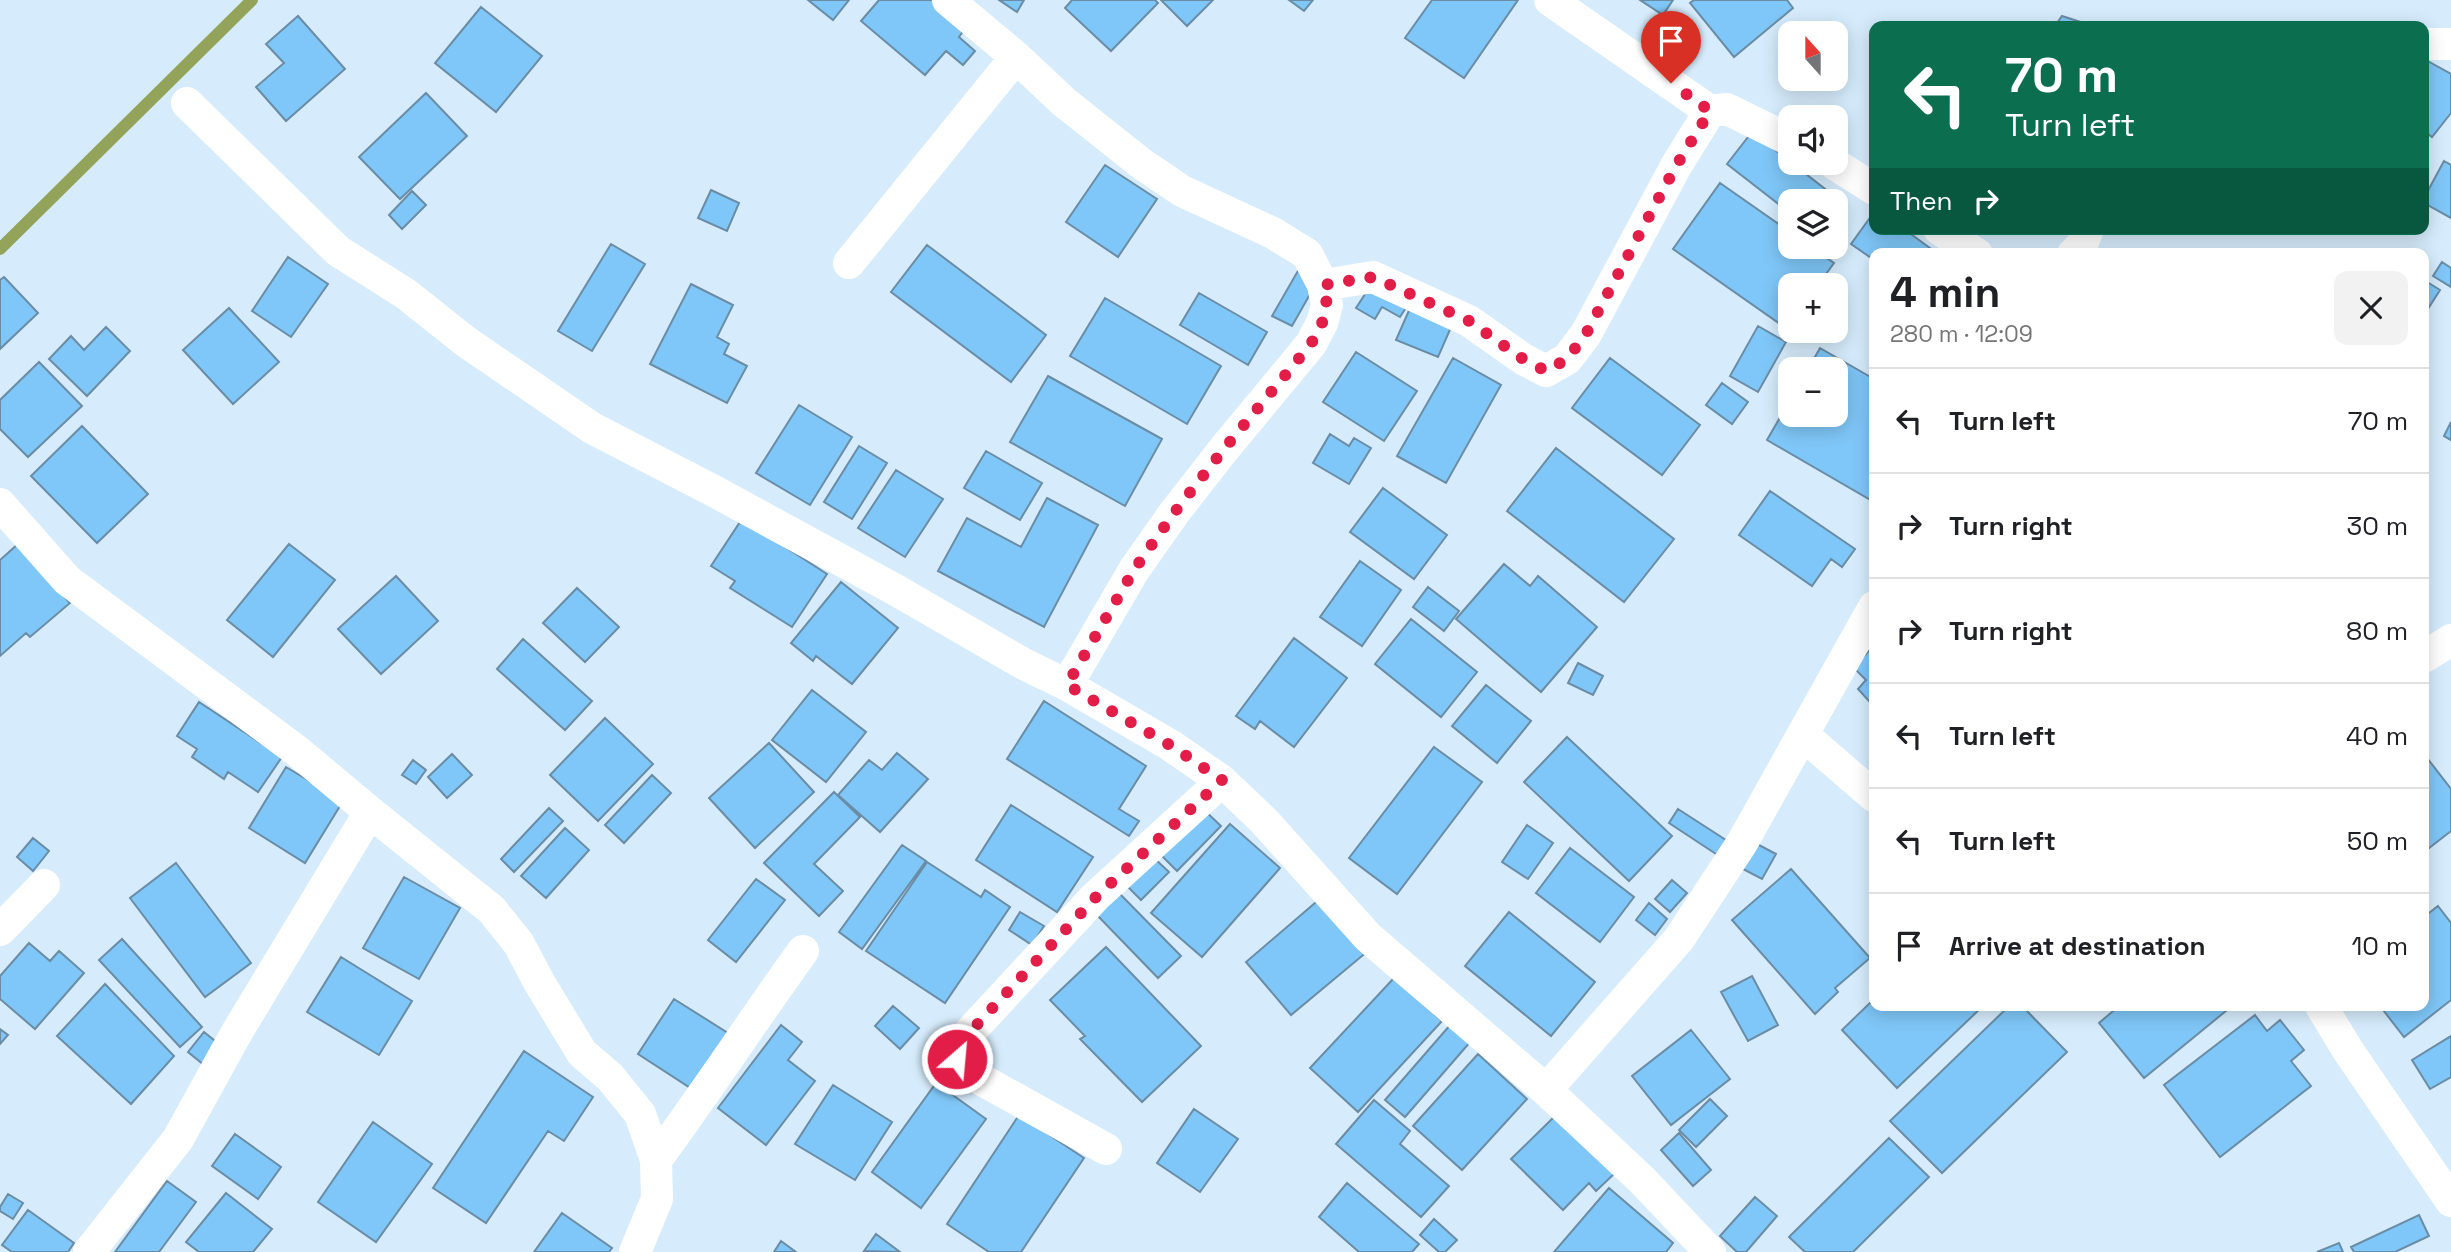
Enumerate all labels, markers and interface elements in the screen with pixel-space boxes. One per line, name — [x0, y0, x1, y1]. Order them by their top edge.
pin — [1641, 11, 1701, 83]
north arrow — [1778, 21, 1848, 91]
map controls — [1778, 21, 1848, 427]
icon: arrive — [1652, 22, 1690, 60]
text: 70 m — [2005, 44, 2118, 106]
icon: left — [1890, 49, 1981, 140]
button: sound — [1778, 105, 1848, 175]
text: Turn left — [2005, 105, 2135, 145]
icon: right — [1967, 182, 2005, 220]
text: Then — [1890, 184, 1953, 218]
button: layers — [1778, 189, 1848, 259]
text: 4 min — [1890, 266, 2000, 319]
button: close — [2334, 271, 2408, 345]
button: + — [1778, 273, 1848, 343]
text: 280 m · 12:09 — [1890, 319, 2033, 349]
button: − — [1778, 357, 1848, 427]
icon: left — [1890, 402, 1928, 440]
text: Turn left — [1949, 404, 2056, 438]
text: 70 m — [2348, 404, 2408, 438]
icon: right — [1890, 507, 1928, 545]
text: Turn right — [1949, 509, 2073, 543]
text: 30 m — [2347, 509, 2408, 543]
icon: right — [1890, 612, 1928, 650]
text: Turn right — [1949, 614, 2073, 648]
text: 80 m — [2346, 614, 2408, 648]
icon: left — [1890, 717, 1928, 755]
text: Turn left — [1949, 719, 2056, 753]
text: 40 m — [2346, 719, 2408, 753]
icon: left — [1890, 822, 1928, 860]
text: Turn left — [1949, 824, 2056, 858]
text: 50 m — [2347, 824, 2408, 858]
icon: arrive — [1890, 927, 1928, 965]
text: Arrive at destination — [1949, 929, 2206, 963]
text: 10 m — [2351, 929, 2408, 963]
position arrow — [920, 1022, 994, 1096]

